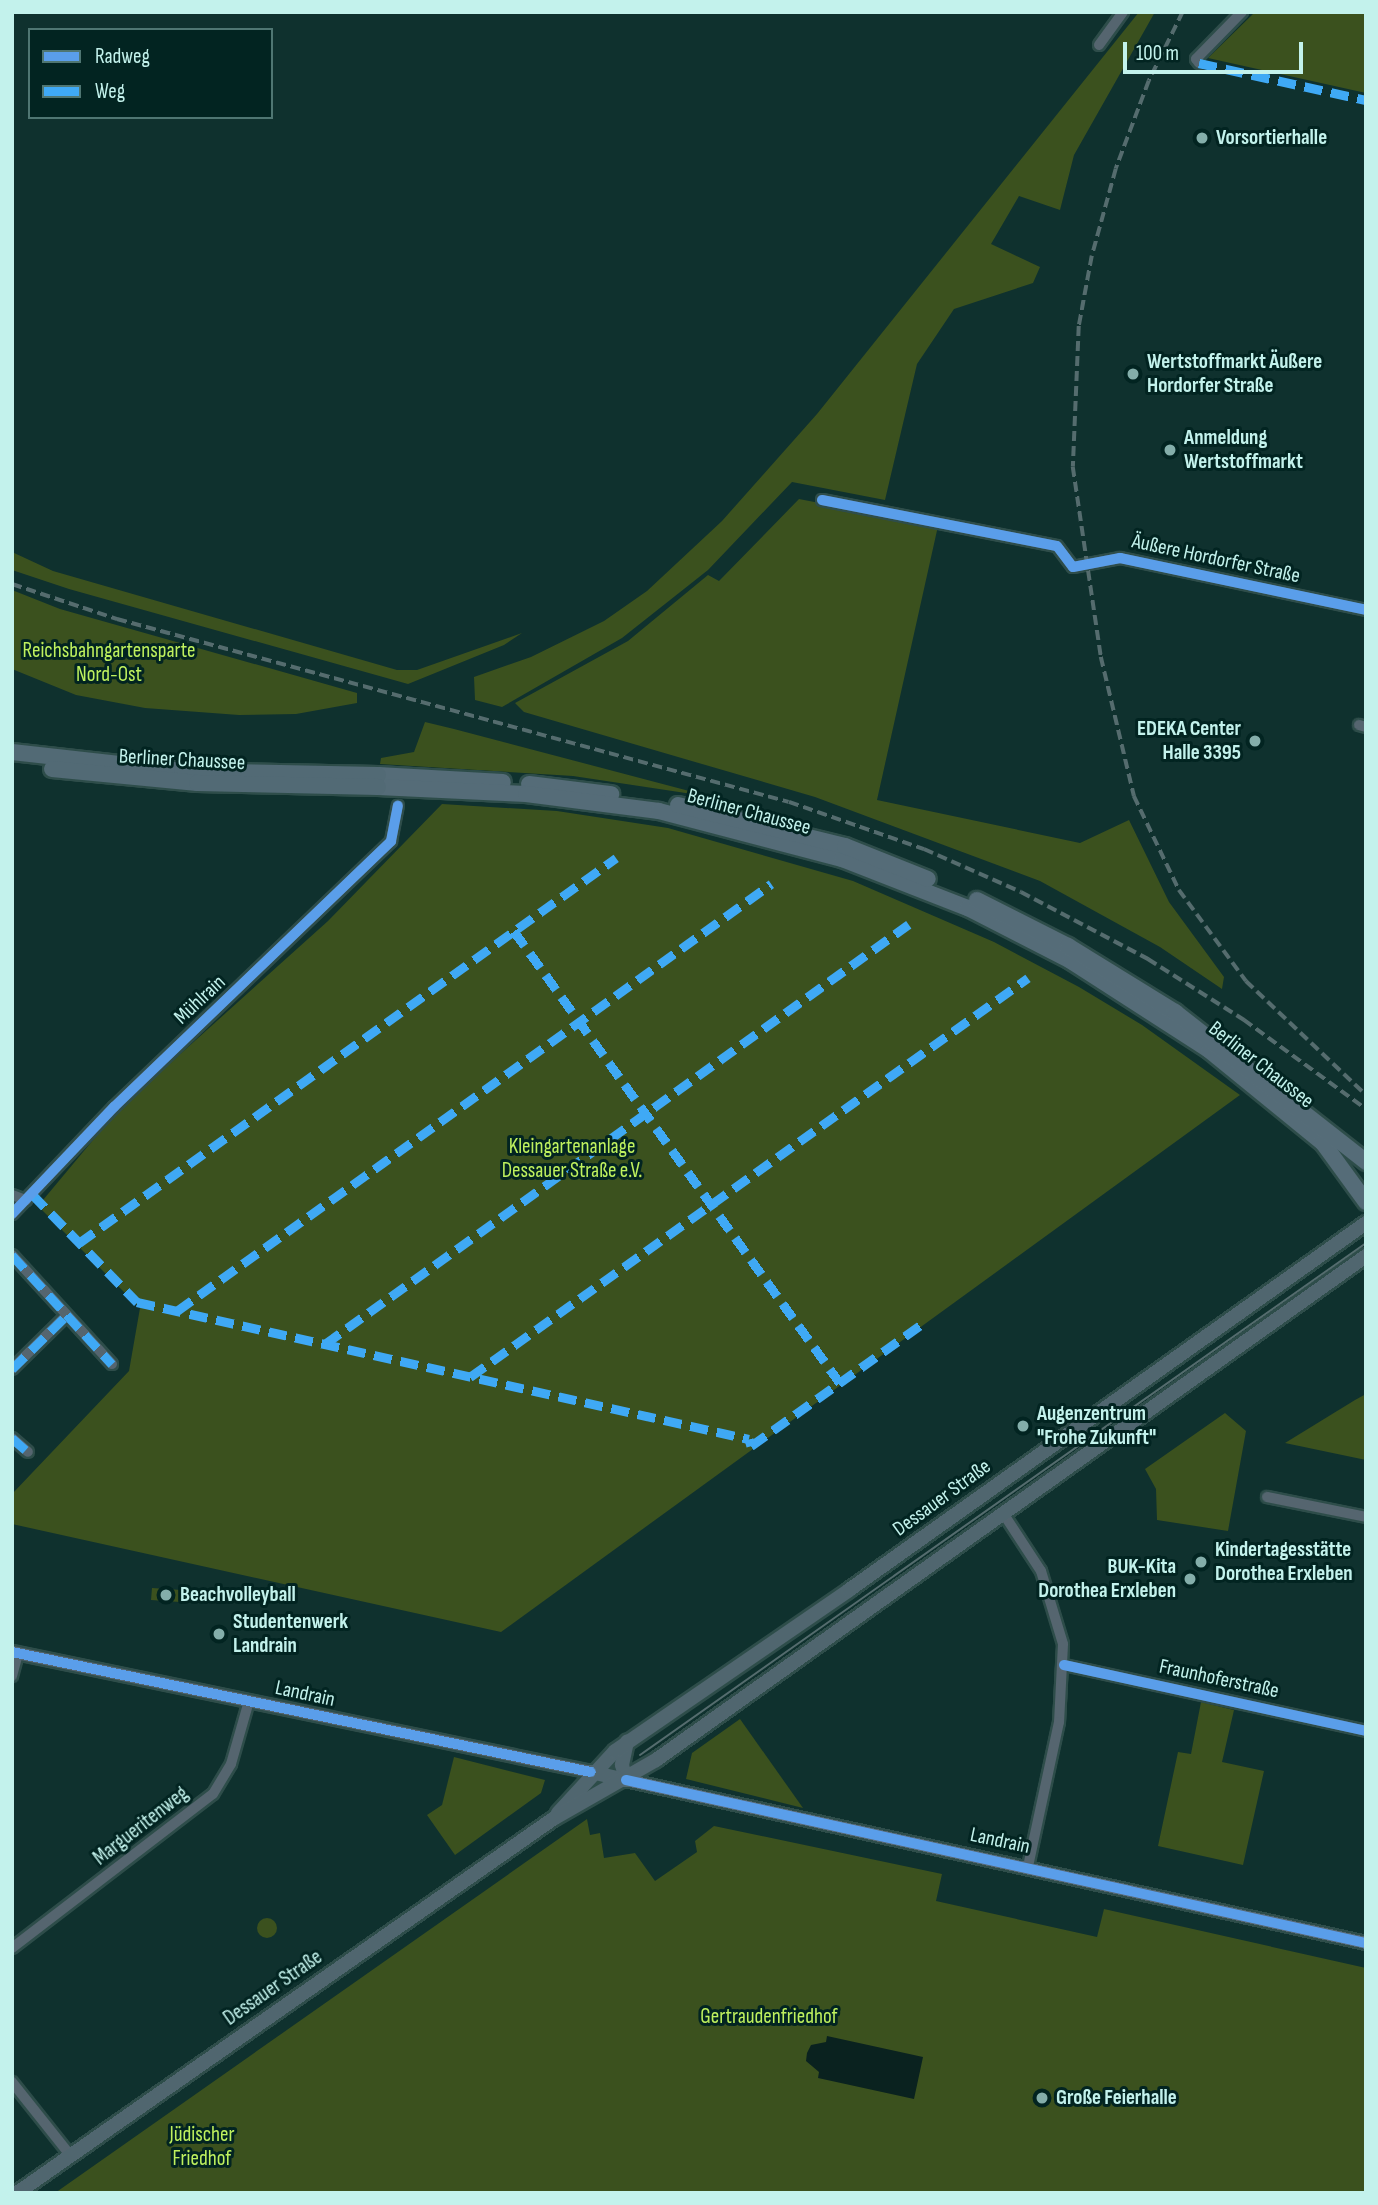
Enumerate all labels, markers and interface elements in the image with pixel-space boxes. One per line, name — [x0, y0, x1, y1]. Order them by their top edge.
legend — [28, 28, 273, 119]
scale bar — [1126, 28, 1306, 72]
text: 100 m — [1136, 41, 1179, 66]
text: Radweg — [95, 44, 150, 69]
text: Weg — [95, 79, 125, 104]
place label: Vorsortierhalle — [1216, 125, 1327, 151]
marker: Vorsortierhalle — [1194, 130, 1210, 146]
place label: Wertstoffmarkt Äußere Hordorfer Straße — [1147, 349, 1322, 399]
marker: Wertstoffmarkt Äußere Hordorfer Straße — [1125, 366, 1141, 382]
place label: Anmeldung Wertstoffmarkt — [1184, 425, 1303, 475]
marker: Anmeldung Wertstoffmarkt — [1162, 442, 1178, 458]
street label: Äußere Hordorfer Straße — [1130, 529, 1302, 589]
park label: Reichsbahngartensparte Nord-Ost — [23, 638, 195, 688]
place label: EDEKA Center Halle 3395 — [1137, 716, 1241, 766]
marker: EDEKA Center Halle 3395 — [1247, 733, 1263, 749]
street label: Berliner Chaussee — [118, 744, 246, 776]
street label: Berliner Chaussee — [685, 783, 813, 841]
street label: Mühlrain — [169, 970, 231, 1030]
street label: Berliner Chaussee — [1203, 1016, 1319, 1114]
park label: Kleingartenanlage Dessauer Straße e.V. — [502, 1134, 642, 1184]
place label: Augenzentrum "Frohe Zukunft" — [1037, 1401, 1156, 1451]
marker: Augenzentrum "Frohe Zukunft" — [1015, 1418, 1031, 1434]
street label: Dessauer Straße — [888, 1454, 996, 1542]
place label: Kindertagesstätte Dorothea Erxleben — [1215, 1537, 1353, 1587]
place label: BUK-Kita Dorothea Erxleben — [1038, 1554, 1176, 1604]
marker: Kindertagesstätte Dorothea Erxleben — [1193, 1554, 1209, 1570]
marker: BUK-Kita Dorothea Erxleben — [1182, 1571, 1198, 1587]
place label: Beachvolleyball — [180, 1582, 296, 1608]
marker: Beachvolleyball — [158, 1587, 174, 1603]
place label: Studentenwerk Landrain — [233, 1609, 348, 1659]
marker: Studentenwerk Landrain — [211, 1626, 227, 1642]
street label: Fraunhoferstraße — [1157, 1654, 1281, 1704]
street label: Landrain — [273, 1675, 337, 1713]
street label: Margueritenweg — [88, 1781, 194, 1871]
street label: Landrain — [968, 1822, 1032, 1860]
street label: Dessauer Straße — [219, 1945, 327, 2031]
park label: Gertraudenfriedhof — [700, 2004, 838, 2030]
place label: Große Feierhalle — [1056, 2085, 1177, 2111]
marker: Große Feierhalle — [1034, 2090, 1050, 2106]
park label: Jüdischer Friedhof — [169, 2122, 235, 2172]

